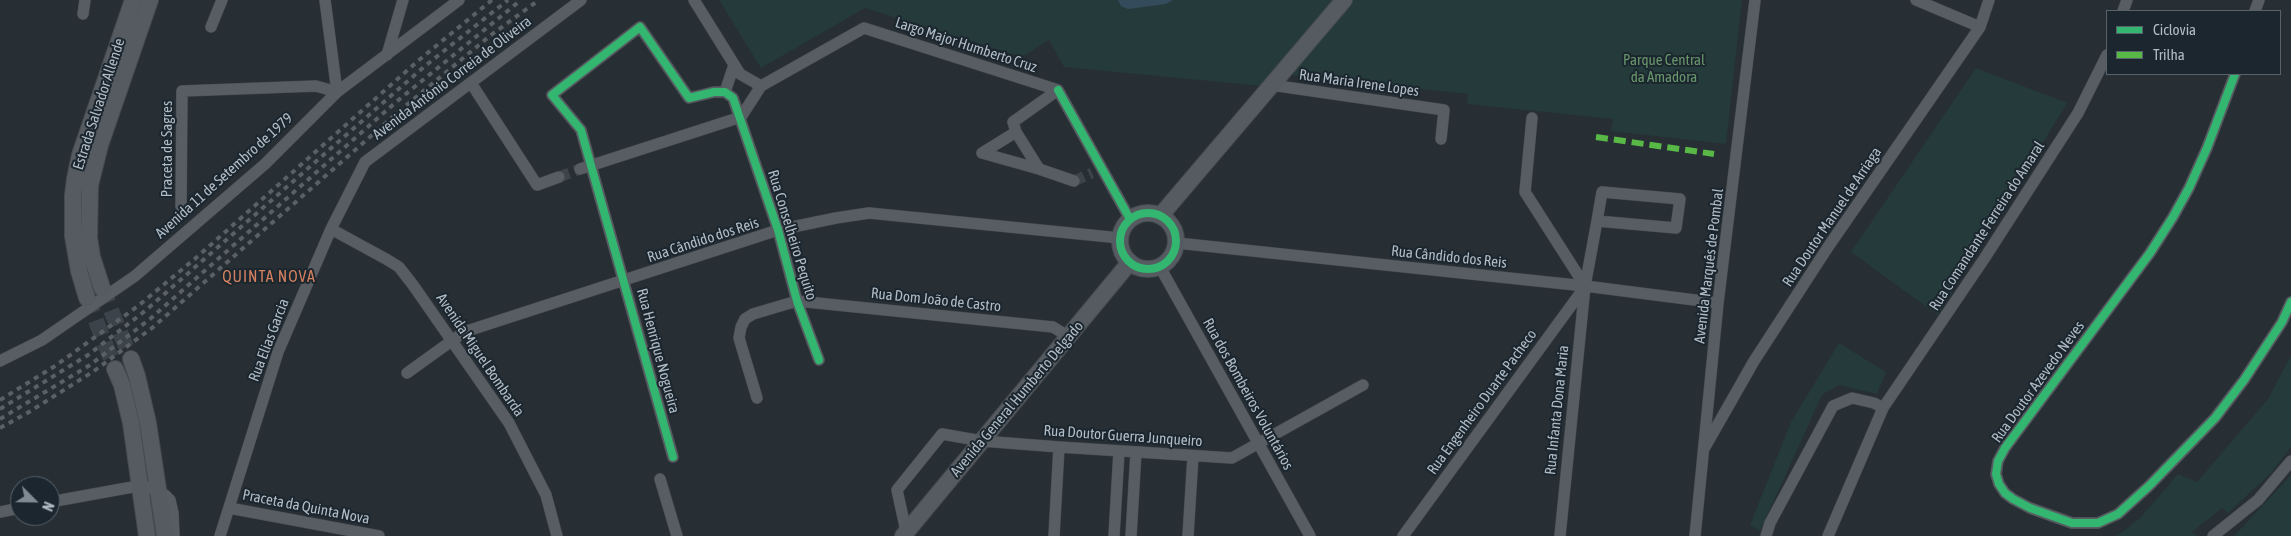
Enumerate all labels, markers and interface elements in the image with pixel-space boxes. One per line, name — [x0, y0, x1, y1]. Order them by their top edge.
legend — [2106, 10, 2281, 75]
street label: Avenida António Correia de Oliveira — [369, 12, 535, 144]
street label: Largo Major Humberto Cruz — [893, 14, 1039, 76]
text: Ciclovia — [2153, 21, 2196, 38]
street label: Estrada Salvador Allende — [69, 36, 129, 172]
text: Trilha — [2153, 46, 2185, 63]
park label: Parque Central da Amadora — [1623, 51, 1705, 86]
street label: Rua Maria Irene Lopes — [1298, 66, 1420, 100]
street label: Praceta de Sagres — [158, 101, 176, 197]
street label: Avenida 11 de Setembro de 1979 — [152, 109, 296, 243]
street label: Rua Comandante Ferreira do Amaral — [1925, 138, 2049, 314]
street label: Rua Doutor Manuel de Arriaga — [1779, 144, 1885, 290]
street label: Rua Conselheiro Pequito — [764, 168, 820, 302]
street label: Avenida Marquês de Pombal — [1691, 187, 1727, 345]
street label: Rua Cândido dos Reis — [645, 213, 761, 267]
street label: Rua Cândido dos Reis — [1390, 242, 1508, 272]
district label: QUINTA NOVA — [221, 267, 317, 287]
street label: Rua Dom João de Castro — [870, 284, 1002, 316]
street label: Rua Henrique Nogueira — [633, 287, 683, 415]
street label: Avenida Miguel Bombarda — [432, 290, 528, 420]
street label: Rua Elias Garcia — [245, 296, 293, 384]
street label: Rua dos Bombeiros Voluntários — [1199, 315, 1297, 473]
street label: Avenida General Humberto Delgado — [947, 318, 1087, 480]
street label: Rua Doutor Azevedo Neves — [1988, 318, 2088, 446]
street label: Rua Engenheiro Duarte Pacheco — [1423, 326, 1541, 478]
street label: Rua Infanta Dona Maria — [1541, 344, 1573, 476]
street label: Rua Doutor Guerra Junqueiro — [1043, 421, 1203, 451]
north arrow — [10, 476, 60, 526]
street label: Praceta da Quinta Nova — [241, 486, 371, 528]
text: N — [39, 500, 57, 513]

